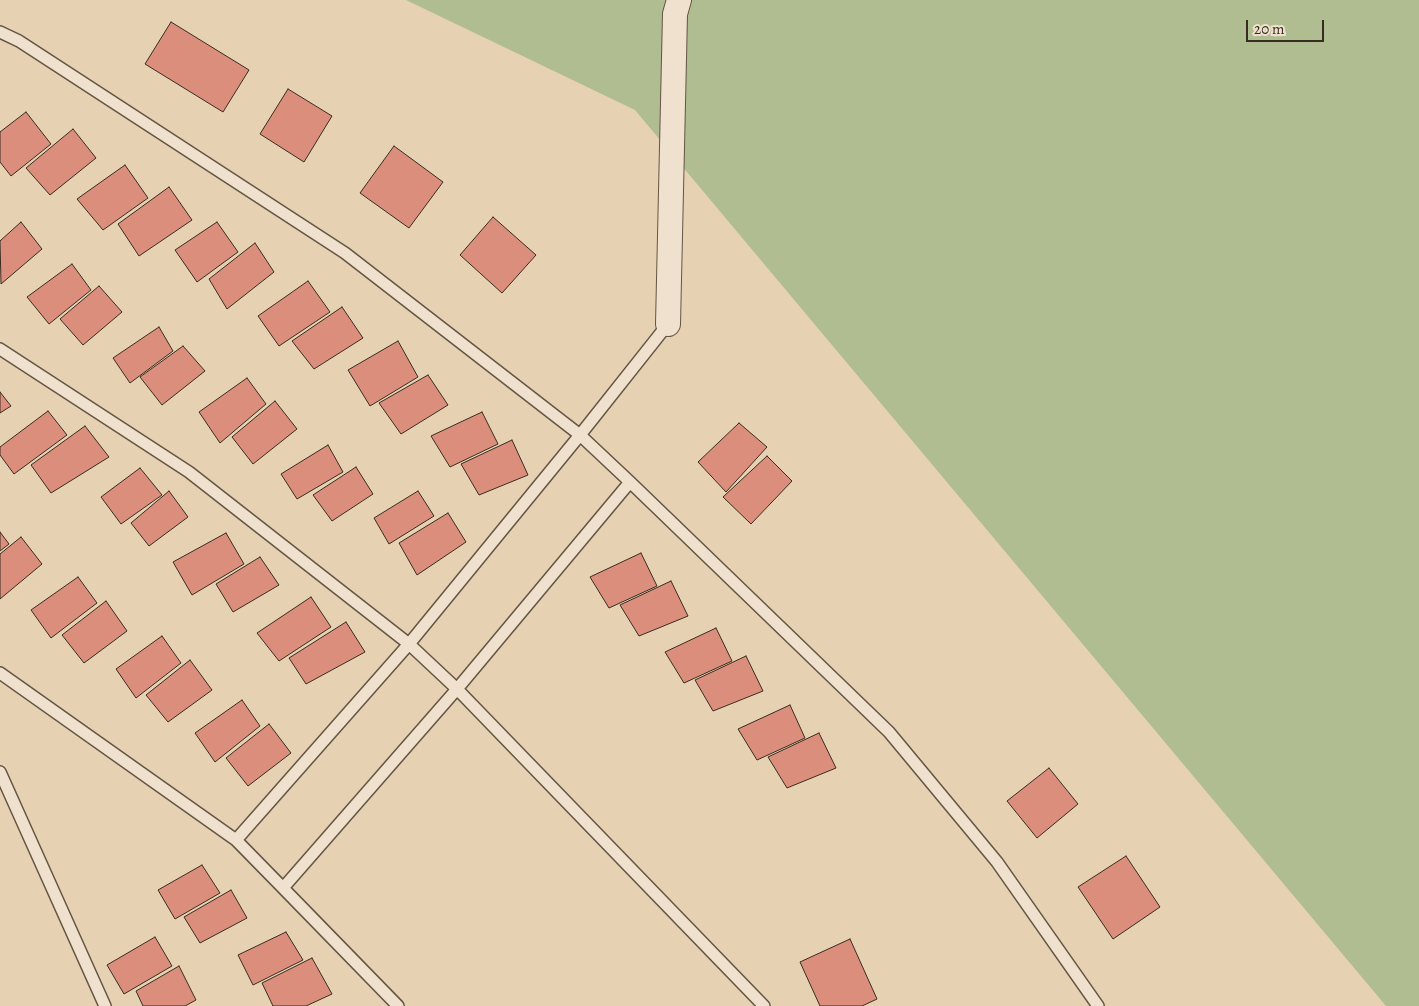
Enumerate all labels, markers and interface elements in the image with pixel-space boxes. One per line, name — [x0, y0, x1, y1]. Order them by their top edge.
scale bar — [1249, 10, 1326, 42]
text: 20 m — [1254, 19, 1285, 39]

